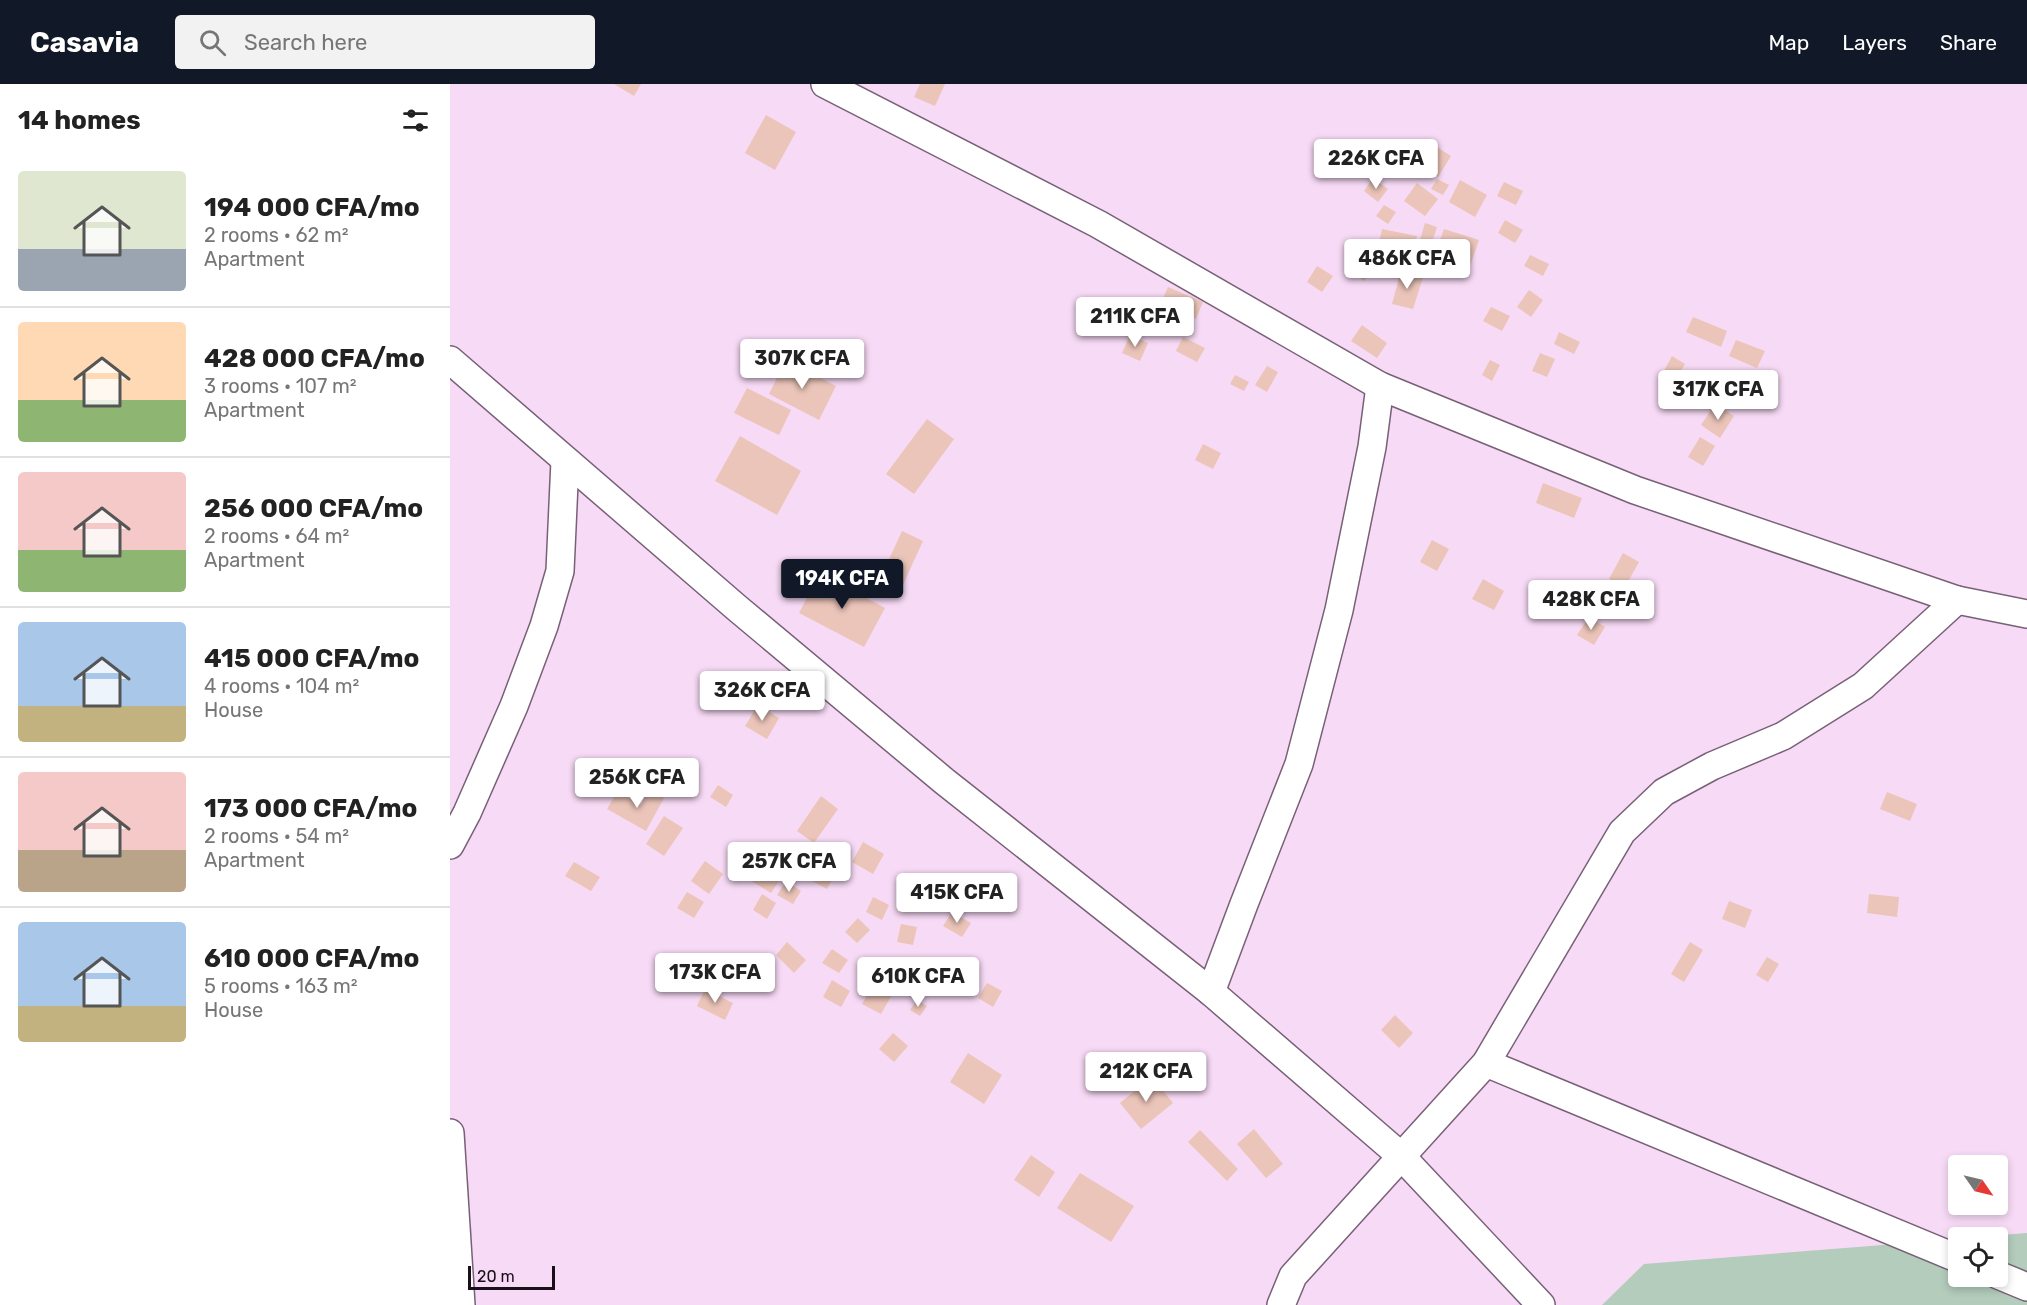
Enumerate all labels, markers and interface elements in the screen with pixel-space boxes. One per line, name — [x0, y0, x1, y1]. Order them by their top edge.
search box — [175, 15, 595, 69]
text: Casavia — [30, 26, 139, 59]
icon: search — [196, 26, 229, 59]
text: Search here — [244, 29, 367, 56]
text: Map — [1768, 30, 1809, 55]
text: Layers — [1842, 30, 1907, 55]
text: Share — [1940, 30, 1997, 55]
icon: filters — [399, 104, 432, 137]
text: 14 homes — [18, 105, 141, 136]
pin: 226K CFA — [1314, 139, 1438, 190]
text: 226K CFA — [1328, 146, 1424, 170]
text: 194 000 CFA/mo — [204, 192, 420, 223]
icon: home — [66, 195, 138, 267]
text: 2 rooms · 62 m² — [204, 223, 349, 247]
pin: 486K CFA — [1345, 239, 1469, 290]
text: 486K CFA — [1358, 246, 1456, 270]
text: Apartment — [204, 247, 305, 271]
pin: 211K CFA — [1073, 297, 1197, 348]
text: 211K CFA — [1090, 304, 1180, 328]
pin: 307K CFA — [740, 339, 864, 390]
text: 428 000 CFA/mo — [204, 343, 425, 374]
icon: home — [66, 346, 138, 418]
text: 307K CFA — [754, 346, 850, 370]
pin: 317K CFA — [1656, 370, 1780, 421]
text: 3 rooms · 107 m² — [204, 374, 357, 398]
text: 317K CFA — [1672, 377, 1764, 401]
text: Apartment — [204, 398, 305, 422]
text: 256 000 CFA/mo — [204, 493, 423, 524]
icon: home — [66, 496, 138, 568]
text: 2 rooms · 64 m² — [204, 524, 349, 548]
text: Apartment — [204, 548, 305, 572]
pin: 194K CFA — [780, 559, 904, 610]
text: 194K CFA — [795, 566, 889, 590]
pin: 428K CFA — [1529, 580, 1653, 631]
text: 428K CFA — [1542, 587, 1640, 611]
text: 415 000 CFA/mo — [204, 643, 419, 674]
icon: home — [66, 646, 138, 718]
pin: 326K CFA — [700, 671, 824, 722]
text: 4 rooms · 104 m² — [204, 674, 359, 698]
text: 326K CFA — [714, 678, 810, 702]
text: House — [204, 698, 263, 722]
pin: 256K CFA — [575, 758, 699, 809]
text: 256K CFA — [589, 765, 685, 789]
text: 173 000 CFA/mo — [204, 793, 417, 824]
icon: home — [66, 796, 138, 868]
text: 2 rooms · 54 m² — [204, 824, 349, 848]
pin: 257K CFA — [727, 842, 851, 893]
text: Apartment — [204, 848, 305, 872]
text: 257K CFA — [742, 849, 836, 873]
pin: 415K CFA — [895, 873, 1019, 924]
text: 415K CFA — [910, 880, 1004, 904]
text: 610 000 CFA/mo — [204, 943, 420, 974]
icon: home — [66, 946, 138, 1018]
pin: 173K CFA — [653, 953, 777, 1004]
pin: 610K CFA — [856, 957, 980, 1008]
text: 173K CFA — [669, 960, 761, 984]
text: 610K CFA — [871, 964, 965, 988]
text: 5 rooms · 163 m² — [204, 974, 358, 998]
text: House — [204, 998, 263, 1022]
pin: 212K CFA — [1084, 1052, 1208, 1103]
text: 212K CFA — [1099, 1059, 1193, 1083]
north arrow — [1948, 1155, 2008, 1215]
map controls — [1948, 1155, 2008, 1287]
button: locate — [1948, 1227, 2008, 1287]
scale bar — [468, 1263, 555, 1290]
text: 20 m — [477, 1267, 515, 1286]

